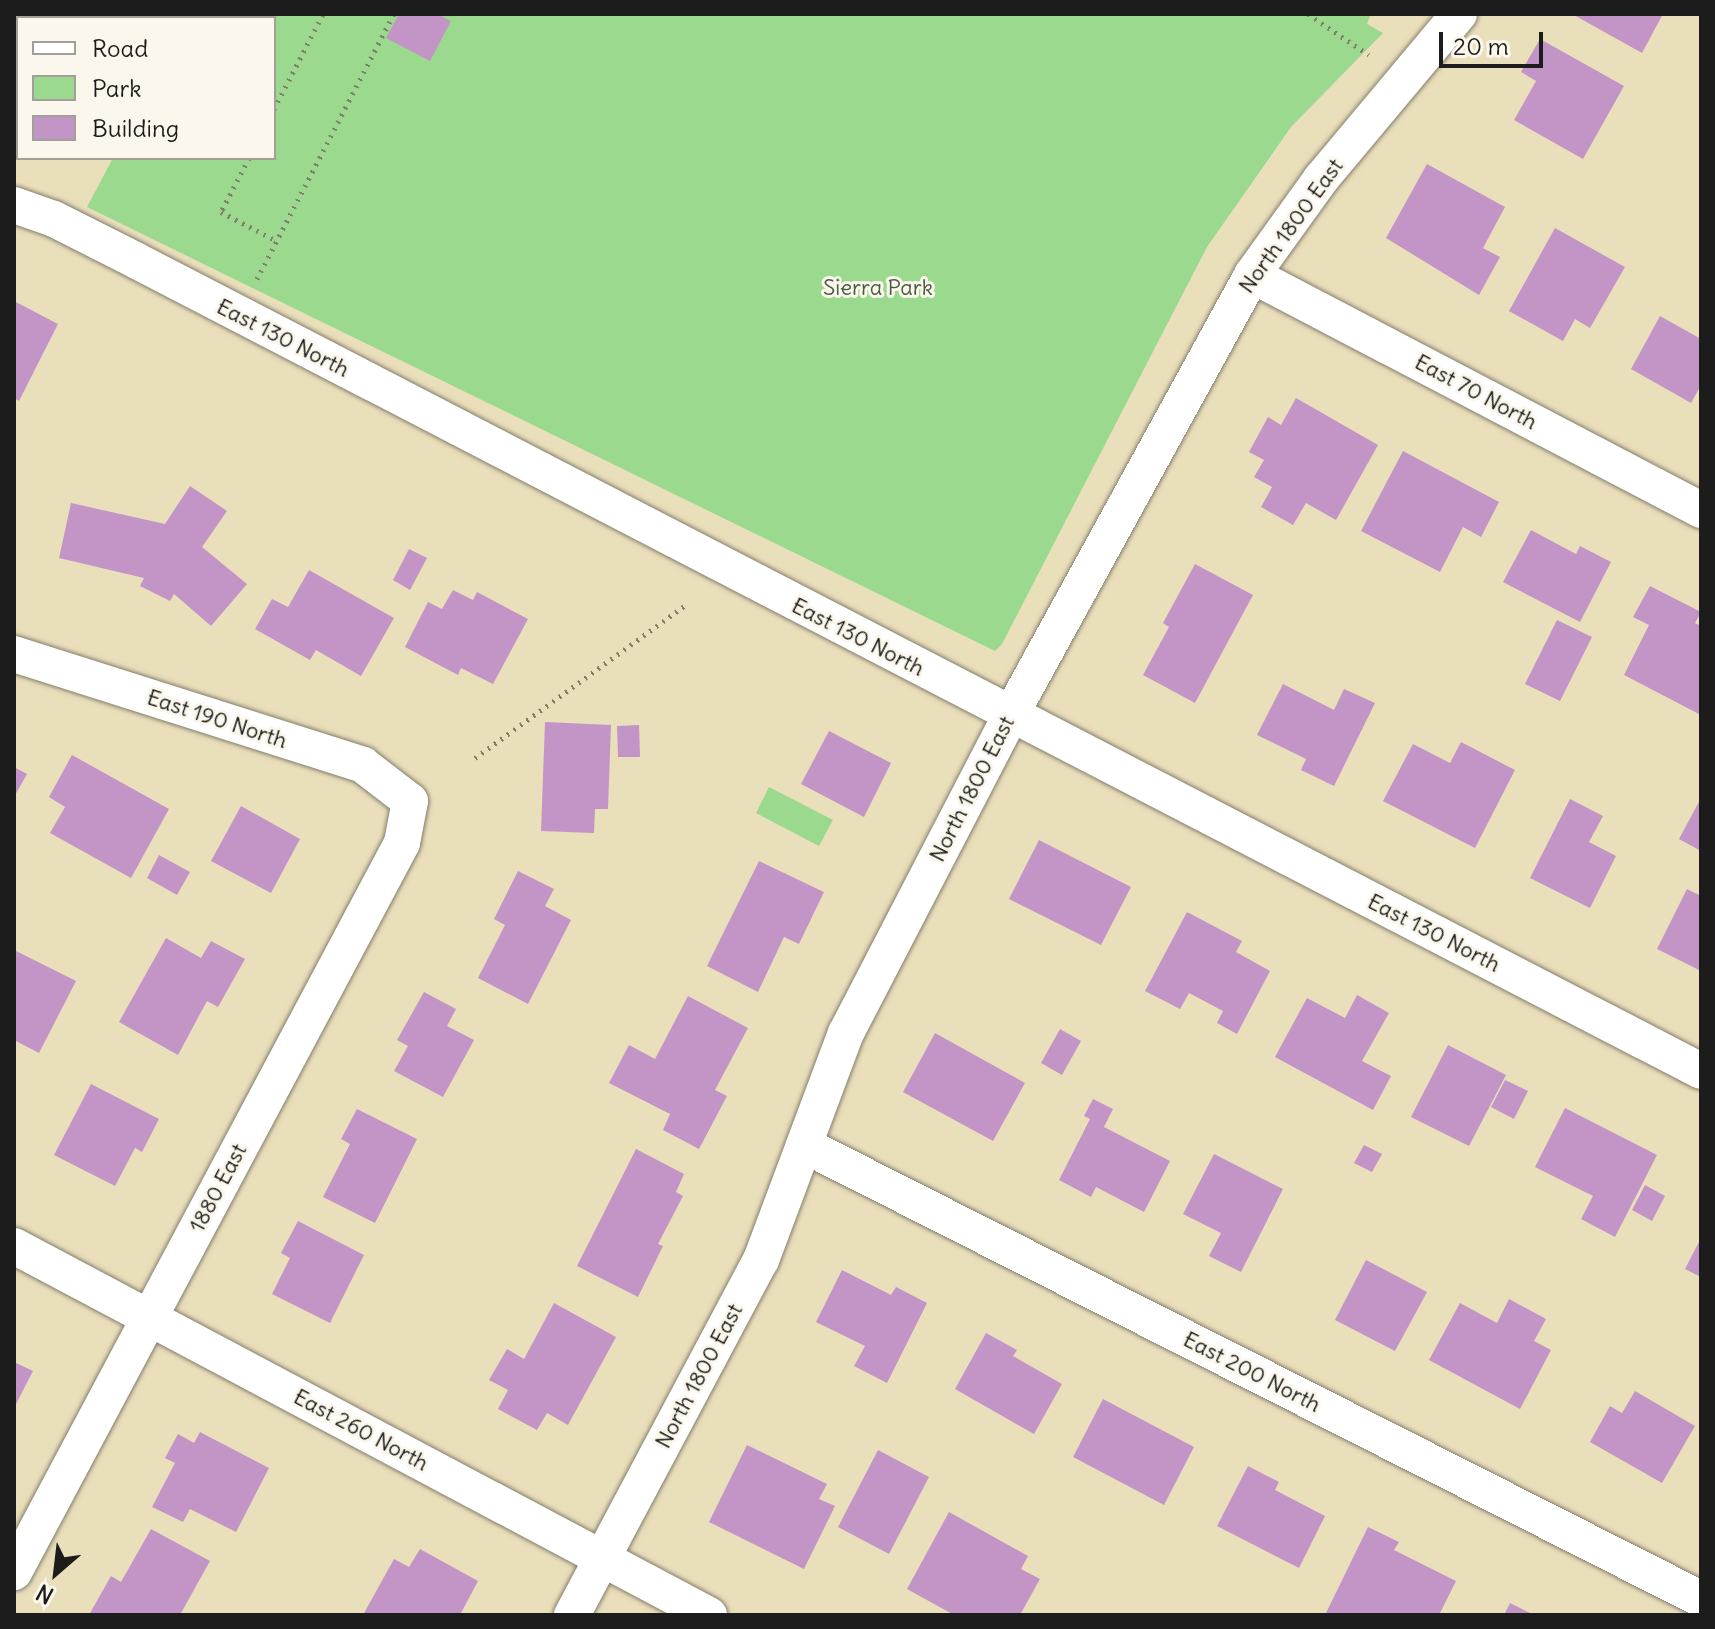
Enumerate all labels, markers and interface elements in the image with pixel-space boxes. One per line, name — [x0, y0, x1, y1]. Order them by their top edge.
legend — [16, 16, 276, 160]
scale bar — [1443, 16, 1547, 66]
text: 20 m — [1453, 31, 1509, 61]
text: Road — [92, 33, 148, 63]
text: Park — [92, 73, 142, 103]
text: Building — [92, 113, 179, 143]
street label: North 1800 East — [1233, 154, 1349, 298]
park label: Sierra Park — [823, 275, 933, 301]
street label: East 130 North — [212, 293, 354, 383]
street label: East 70 North — [1410, 349, 1542, 435]
street label: East 130 North — [787, 592, 929, 682]
street label: East 190 North — [144, 684, 290, 754]
street label: North 1800 East — [924, 712, 1020, 866]
street label: East 130 North — [1363, 888, 1505, 978]
street label: 1880 East — [184, 1139, 252, 1237]
street label: North 1800 East — [650, 1299, 748, 1453]
street label: East 200 North — [1179, 1326, 1325, 1418]
street label: East 260 North — [289, 1383, 433, 1477]
north arrow — [16, 1533, 96, 1613]
text: N — [31, 1578, 58, 1610]

